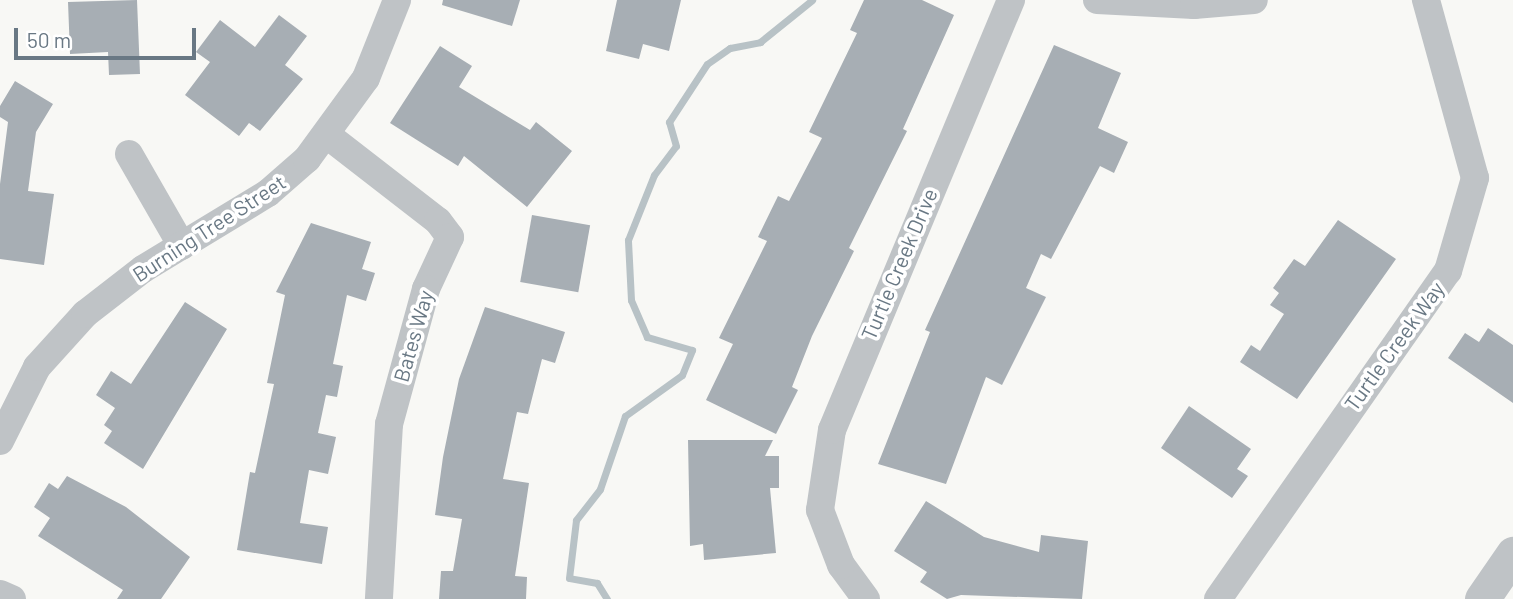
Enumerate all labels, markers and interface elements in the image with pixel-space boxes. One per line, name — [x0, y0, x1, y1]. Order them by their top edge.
scale bar — [18, 14, 200, 58]
text: 50 m — [27, 27, 71, 52]
street label: Burning Tree Street — [128, 169, 290, 287]
street label: Turtle Creek Drive — [856, 184, 942, 344]
street label: Turtle Creek Way — [1339, 277, 1449, 415]
street label: Bates Way — [388, 287, 438, 385]

